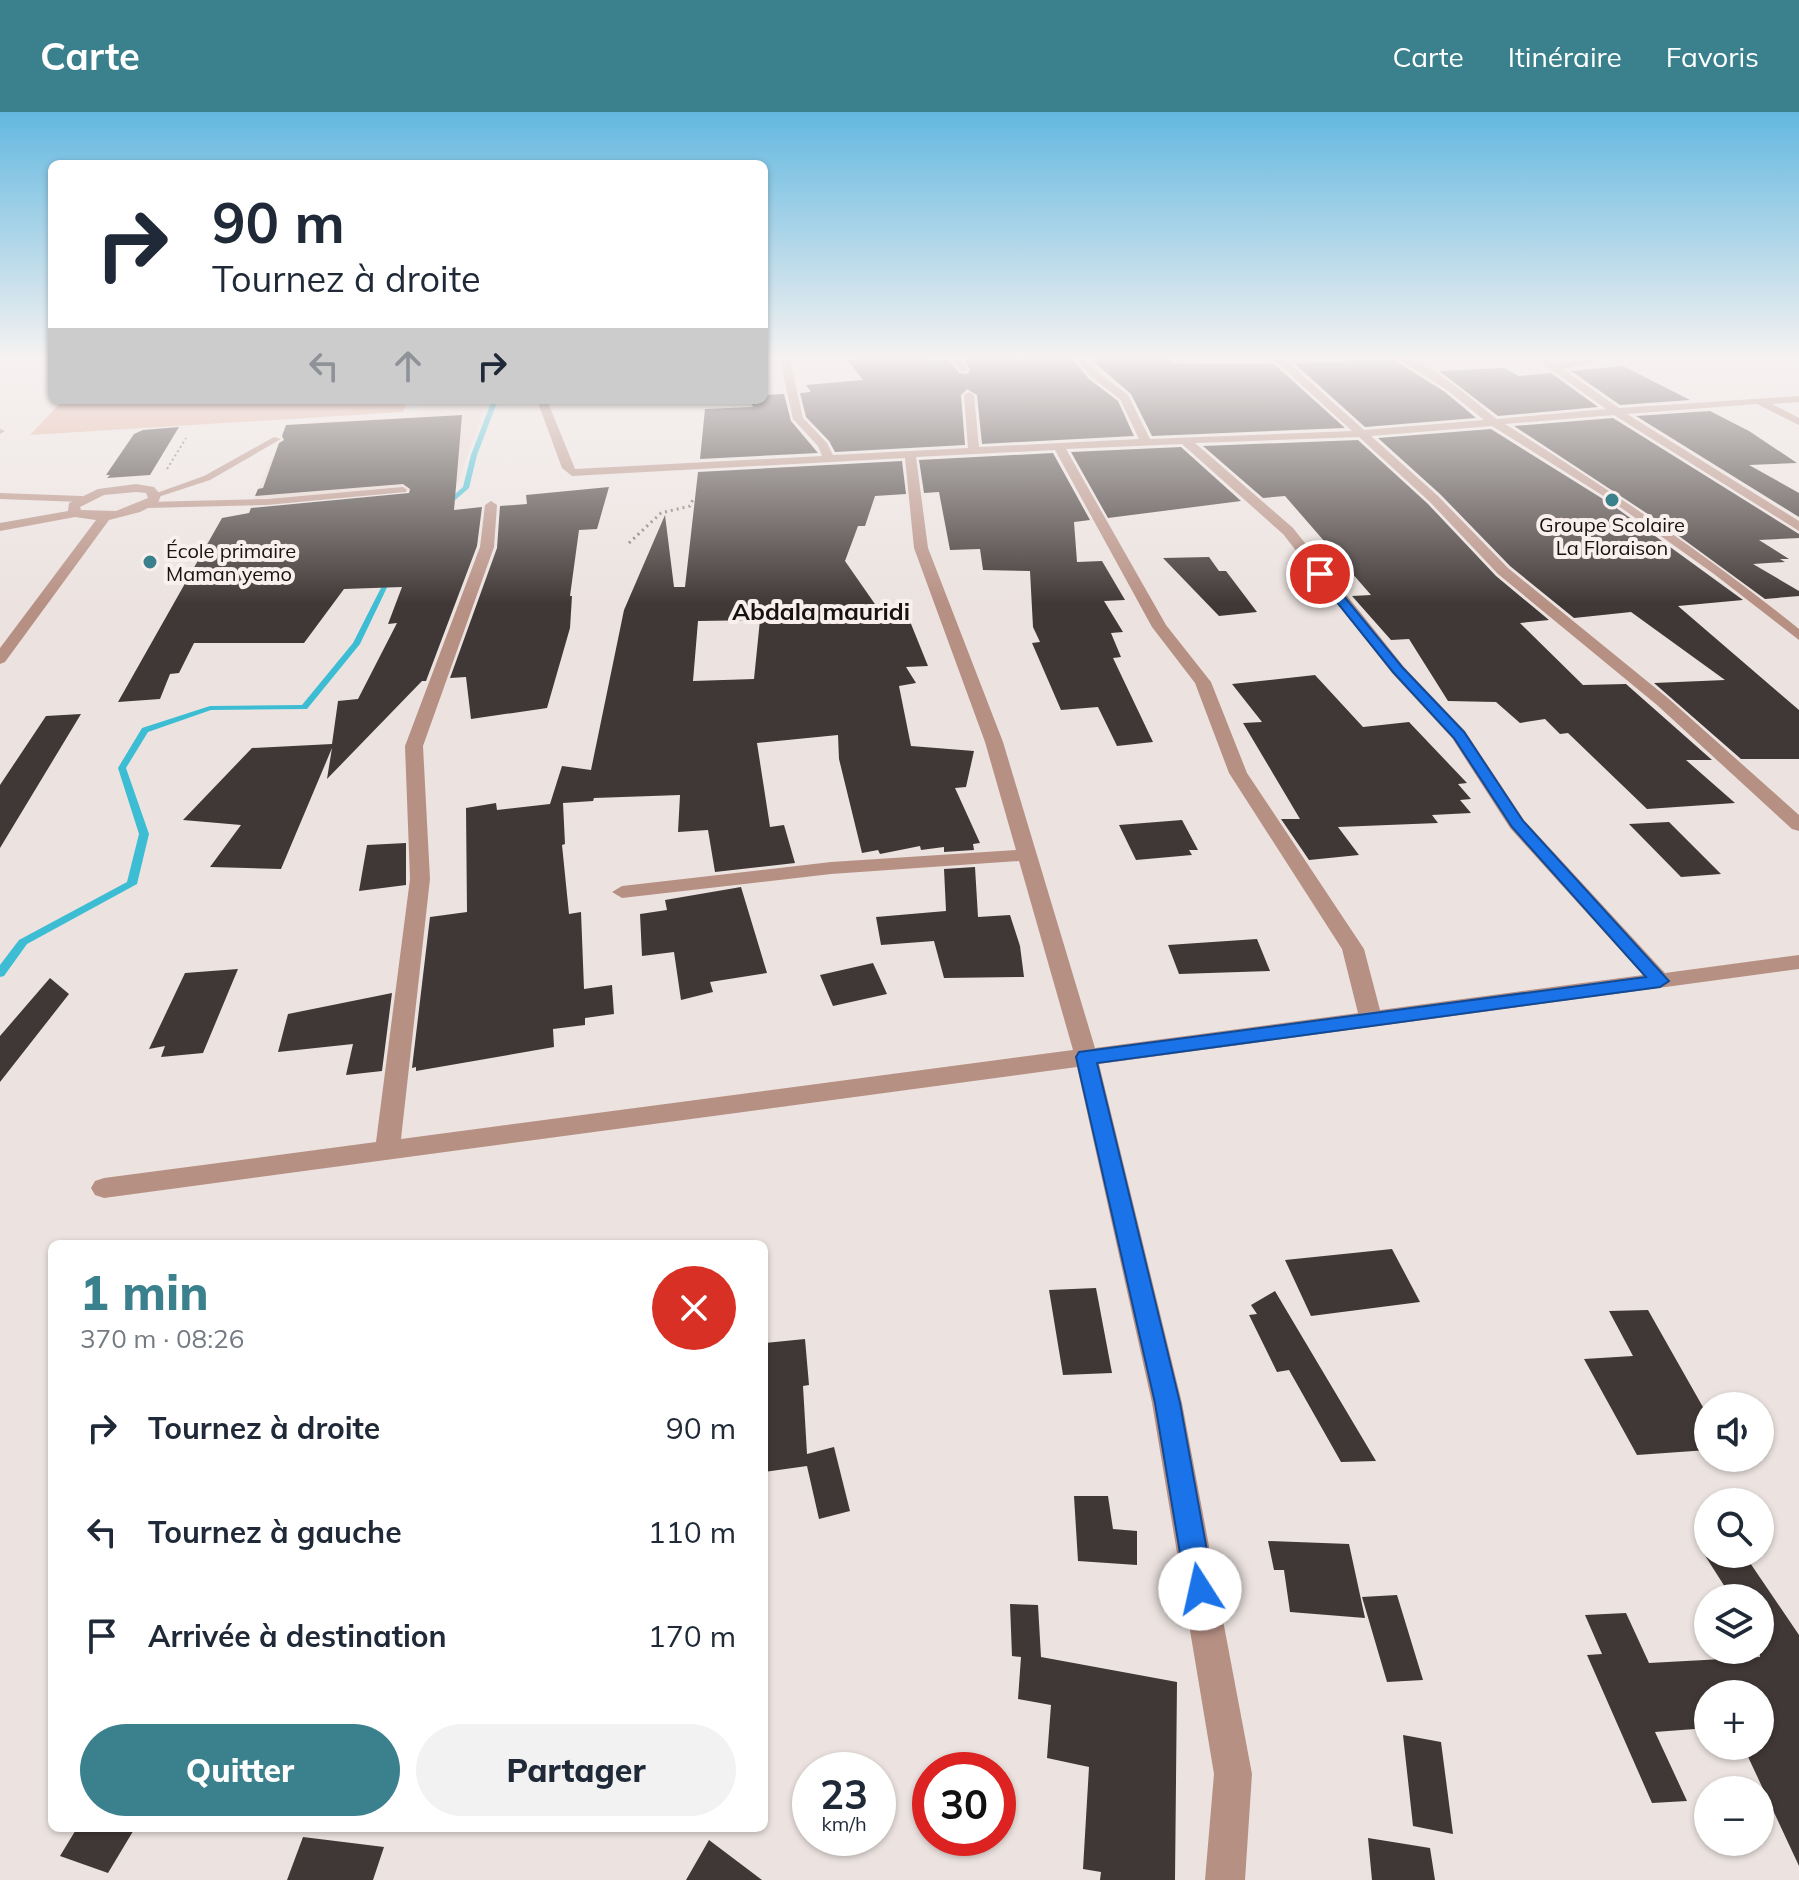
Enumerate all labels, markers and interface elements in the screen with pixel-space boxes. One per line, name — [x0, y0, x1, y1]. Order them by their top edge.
text: Carte — [40, 32, 140, 80]
text: Carte — [1392, 39, 1464, 74]
text: Itinéraire — [1508, 39, 1622, 74]
text: Favoris — [1666, 39, 1759, 74]
text: 90 m — [212, 187, 345, 257]
icon: right — [80, 192, 184, 296]
text: Tournez à droite — [212, 256, 481, 301]
icon: left — [302, 344, 346, 388]
icon: ahead — [386, 344, 430, 388]
icon: right — [470, 344, 514, 388]
marker: Groupe Scolaire La Floraison — [1603, 491, 1621, 509]
place label: Groupe Scolaire La Floraison — [1539, 512, 1685, 560]
place label: École primaire Maman yemo — [166, 538, 296, 586]
pin — [1286, 540, 1354, 608]
icon: arrive — [1298, 552, 1342, 596]
marker: École primaire Maman yemo — [141, 553, 159, 571]
district label: Abdala mauridi — [732, 596, 910, 626]
text: 1 min — [80, 1262, 209, 1322]
button: close — [652, 1266, 736, 1350]
text: 370 m · 08:26 — [80, 1322, 244, 1355]
map controls — [1694, 1392, 1774, 1856]
button: sound — [1694, 1392, 1774, 1472]
icon: right — [80, 1406, 124, 1450]
text: Tournez à droite — [148, 1409, 380, 1447]
text: 90 m — [666, 1409, 736, 1447]
button: search — [1694, 1488, 1774, 1568]
icon: left — [80, 1510, 124, 1554]
text: Tournez à gauche — [148, 1513, 402, 1551]
text: 110 m — [648, 1513, 736, 1551]
position arrow — [1158, 1547, 1242, 1631]
button: layers — [1694, 1584, 1774, 1664]
icon: arrive — [80, 1614, 124, 1658]
text: Arrivée à destination — [148, 1617, 447, 1655]
text: 170 m — [648, 1617, 736, 1655]
button: + — [1694, 1680, 1774, 1760]
button: Quitter — [80, 1724, 400, 1816]
button: Partager — [416, 1724, 736, 1816]
speed limit sign: 30 — [912, 1752, 1016, 1856]
text: 23 — [820, 1769, 868, 1819]
button: − — [1694, 1776, 1774, 1856]
text: km/h — [821, 1811, 867, 1836]

